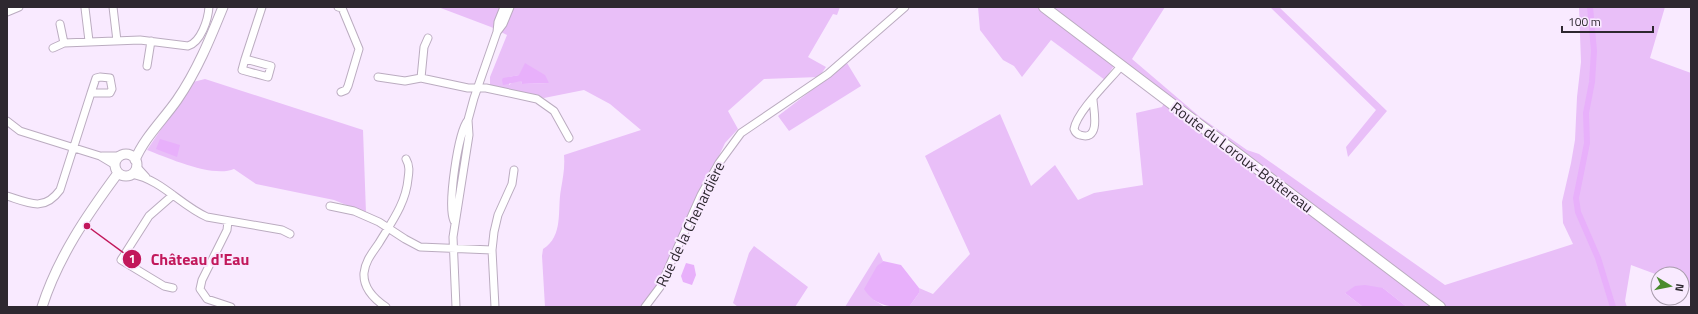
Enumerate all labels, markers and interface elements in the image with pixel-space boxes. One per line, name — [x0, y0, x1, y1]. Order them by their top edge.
scale bar — [1562, 8, 1653, 34]
text: 100 m — [1568, 12, 1601, 31]
street label: Route du Loroux-Bottereau — [1166, 96, 1318, 218]
street label: Rue de la Chenardière — [650, 157, 730, 291]
callout: Château d'Eau — [122, 245, 257, 273]
text: Château d'Eau — [151, 247, 249, 271]
text: 1 — [129, 249, 135, 268]
north arrow — [1650, 266, 1690, 306]
text: N — [1671, 283, 1688, 293]

